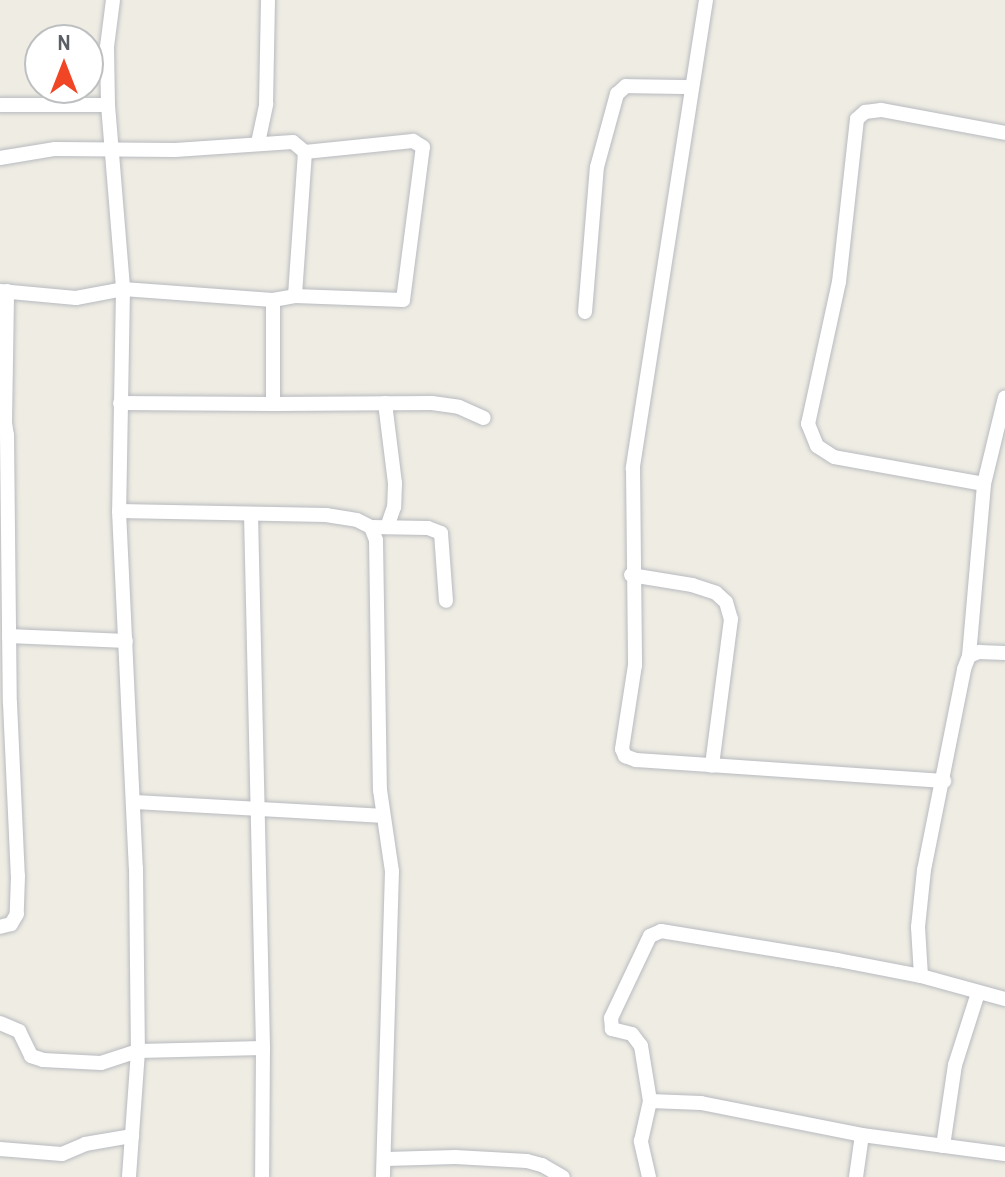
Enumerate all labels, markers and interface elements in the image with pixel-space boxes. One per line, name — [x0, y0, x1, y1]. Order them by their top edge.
north arrow — [24, 24, 104, 104]
text: N — [57, 27, 71, 57]

